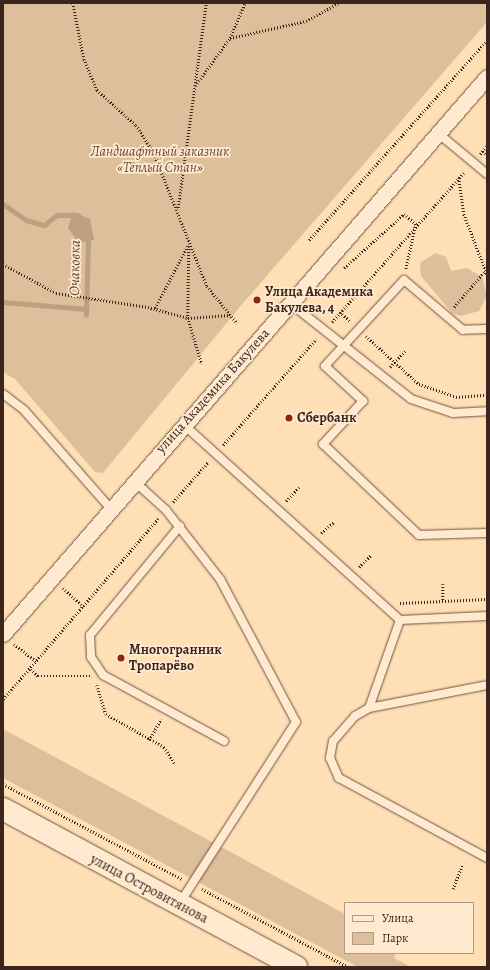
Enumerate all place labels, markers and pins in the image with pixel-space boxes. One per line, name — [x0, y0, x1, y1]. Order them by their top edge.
place label: Улица Академика Бакулева, 4 — [265, 284, 373, 316]
marker: Улица Академика Бакулева, 4 — [252, 295, 262, 305]
place label: Сбербанк — [297, 410, 357, 426]
marker: Сбербанк — [284, 413, 294, 423]
place label: Многогранник Тропарёво — [129, 642, 222, 674]
marker: Многогранник Тропарёво — [116, 653, 126, 663]

